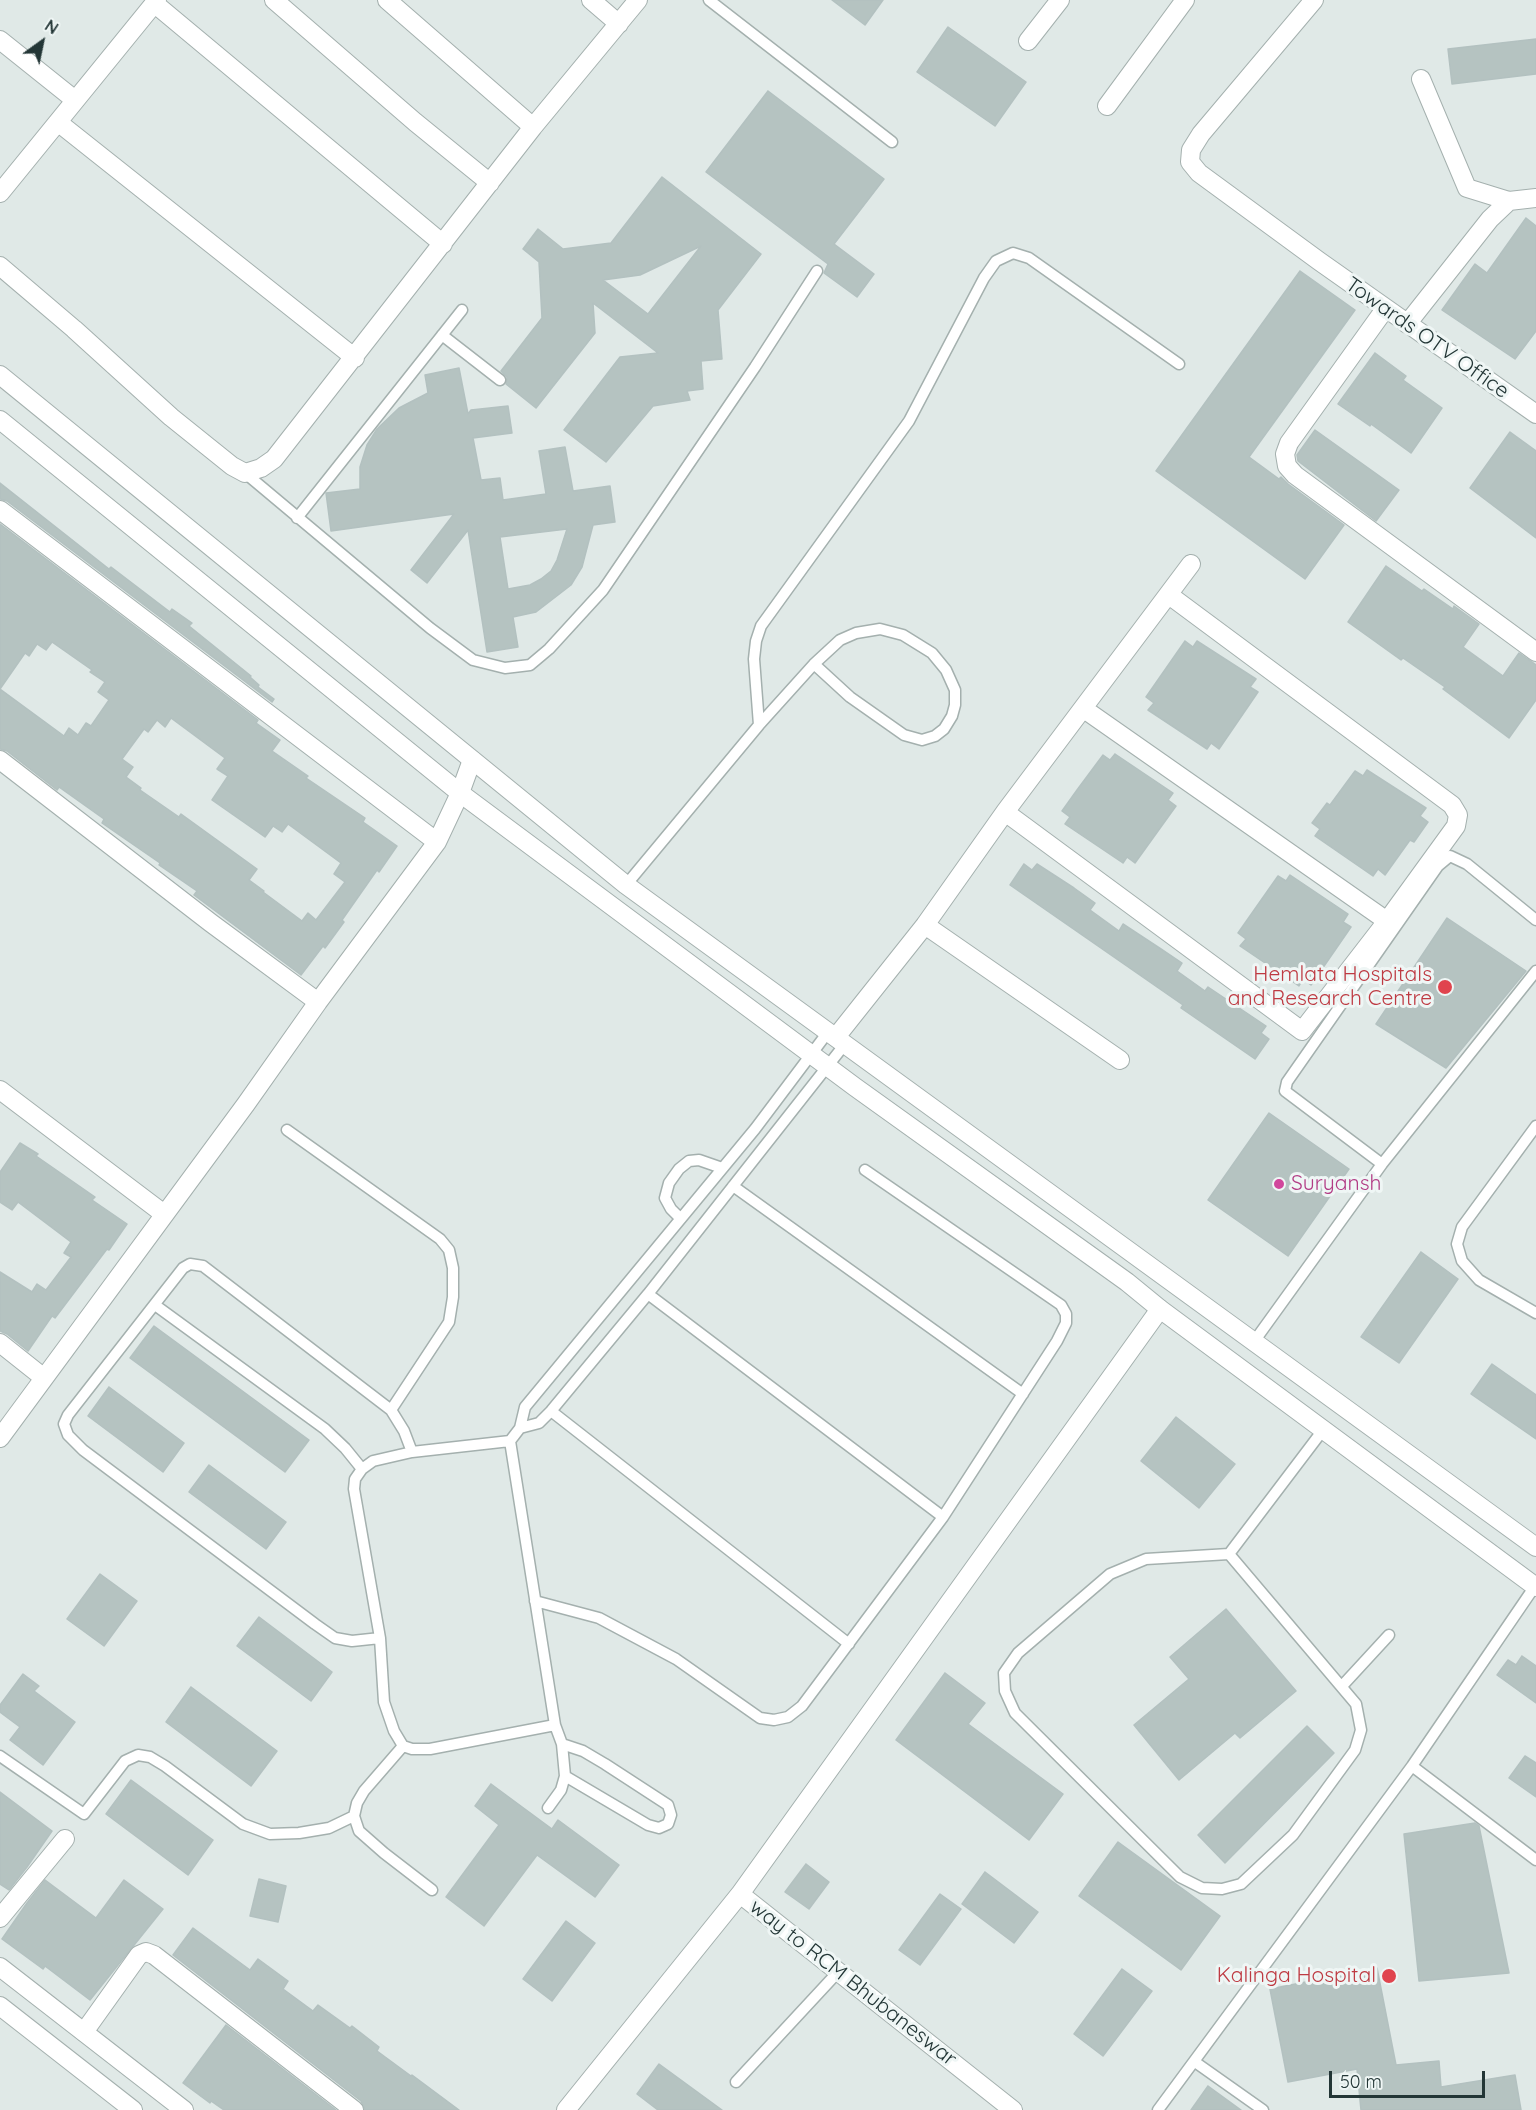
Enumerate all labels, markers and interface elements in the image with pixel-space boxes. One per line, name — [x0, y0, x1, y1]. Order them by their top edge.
north arrow — [12, 12, 72, 72]
text: N — [41, 15, 62, 38]
street label: Towards OTV Office — [1340, 272, 1514, 404]
place label: Hemlata Hospitals and Research Centre — [1228, 962, 1432, 1012]
marker: Hemlata Hospitals and Research Centre — [1436, 978, 1454, 996]
place label: Suryansh — [1291, 1171, 1381, 1197]
marker: Suryansh — [1272, 1177, 1286, 1191]
street label: way to RCM Bhubaneswar — [744, 1894, 962, 2072]
place label: Kalinga Hospital — [1217, 1963, 1376, 1989]
marker: Kalinga Hospital — [1380, 1967, 1398, 1985]
scale bar — [1332, 2059, 1488, 2097]
text: 50 m — [1340, 2070, 1382, 2093]

